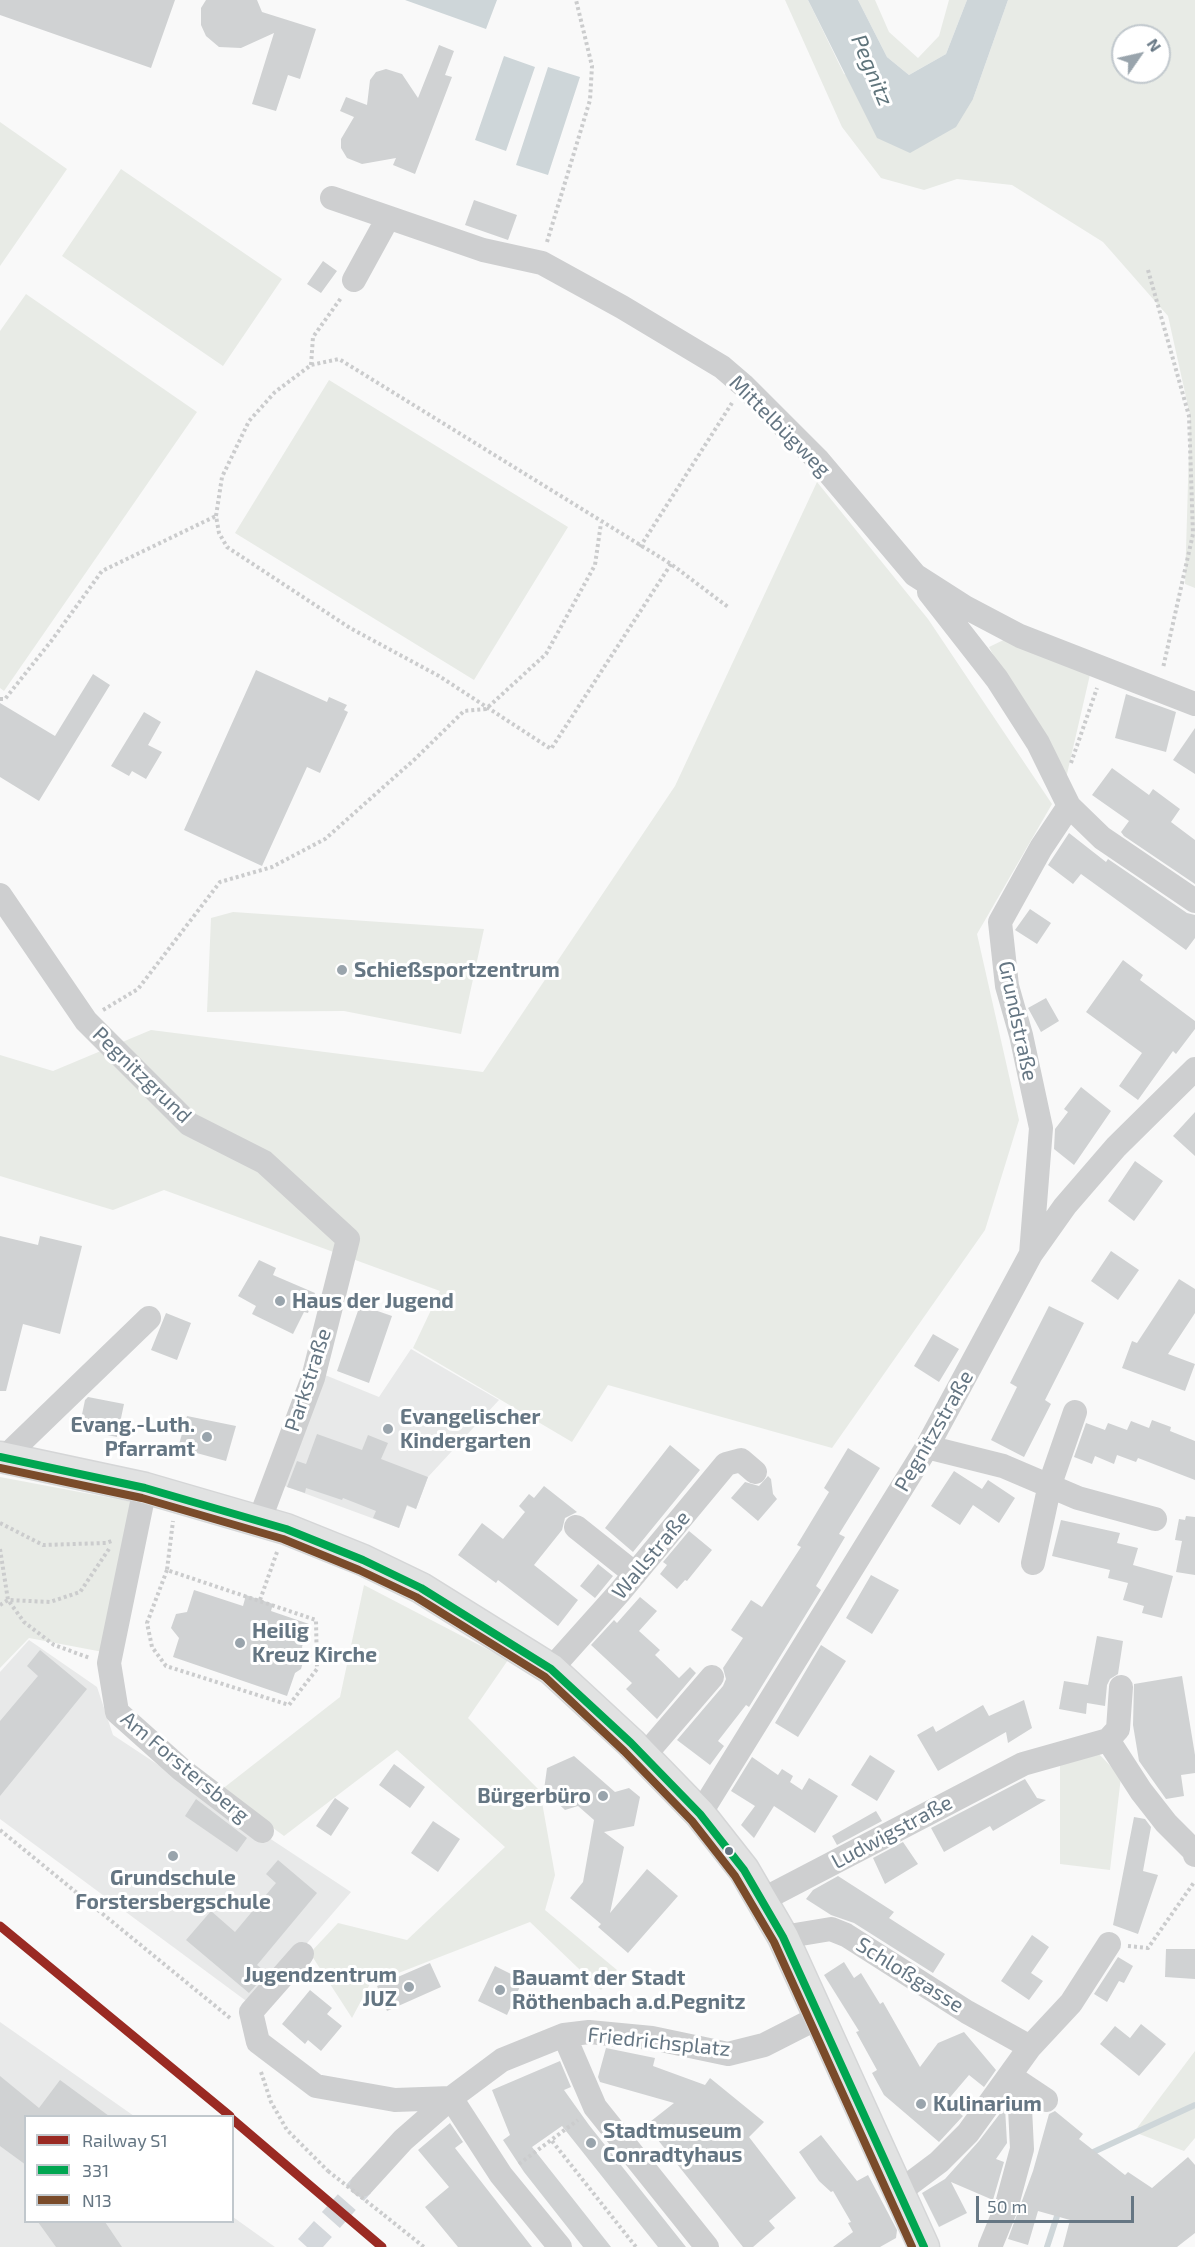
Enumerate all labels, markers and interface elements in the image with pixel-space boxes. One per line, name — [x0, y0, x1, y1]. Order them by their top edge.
north arrow — [1111, 24, 1171, 84]
water label: Pegnitz — [845, 30, 899, 110]
text: N — [1144, 35, 1166, 55]
street label: Mittelbügweg — [724, 370, 836, 482]
place label: Schießsportzentrum — [354, 957, 560, 983]
street label: Grundstraße — [993, 959, 1043, 1083]
marker: Schießsportzentrum — [335, 963, 349, 977]
street label: Pegnitzgrund — [87, 1022, 197, 1128]
place label: Haus der Jugend — [292, 1288, 454, 1314]
marker: Haus der Jugend — [273, 1294, 287, 1308]
street label: Parkstraße — [279, 1325, 337, 1435]
street label: Pegnitzstraße — [889, 1366, 979, 1496]
place label: Evangelischer Kindergarten — [400, 1404, 540, 1454]
place label: Evang.-Luth. Pfarramt — [70, 1412, 195, 1462]
marker: Evangelischer Kindergarten — [381, 1422, 395, 1436]
marker: Evang.-Luth. Pfarramt — [200, 1430, 214, 1444]
street label: Wallstraße — [607, 1506, 695, 1604]
place label: Heilig Kreuz Kirche — [252, 1618, 377, 1668]
marker: Heilig Kreuz Kirche — [233, 1636, 247, 1650]
street label: Am Forstersberg — [116, 1706, 254, 1828]
place label: Bürgerbüro — [477, 1783, 591, 1809]
marker: Bürgerbüro — [596, 1789, 610, 1803]
street label: Ludwigstraße — [827, 1790, 957, 1874]
unlabelled marker — [723, 1845, 735, 1857]
marker: Grundschule Forstersbergschule — [166, 1849, 180, 1863]
place label: Grundschule Forstersbergschule — [75, 1865, 271, 1915]
street label: Schloßgasse — [851, 1932, 969, 2018]
place label: Jugendzentrum JUZ — [244, 1962, 397, 2012]
place label: Bauamt der Stadt Röthenbach a.d.Pegnitz — [512, 1965, 746, 2015]
marker: Jugendzentrum JUZ — [402, 1980, 416, 1994]
marker: Bauamt der Stadt Röthenbach a.d.Pegnitz — [493, 1983, 507, 1997]
street label: Friedrichsplatz — [586, 2022, 732, 2062]
place label: Kulinarium — [933, 2091, 1042, 2117]
marker: Kulinarium — [914, 2097, 928, 2111]
legend — [24, 2115, 234, 2223]
place label: Stadtmuseum Conradtyhaus — [603, 2118, 742, 2168]
text: Railway S1 — [82, 2129, 168, 2151]
marker: Stadtmuseum Conradtyhaus — [584, 2136, 598, 2150]
text: 331 — [82, 2159, 109, 2181]
scale bar — [979, 2184, 1136, 2222]
text: N13 — [82, 2189, 112, 2211]
text: 50 m — [987, 2195, 1027, 2217]

